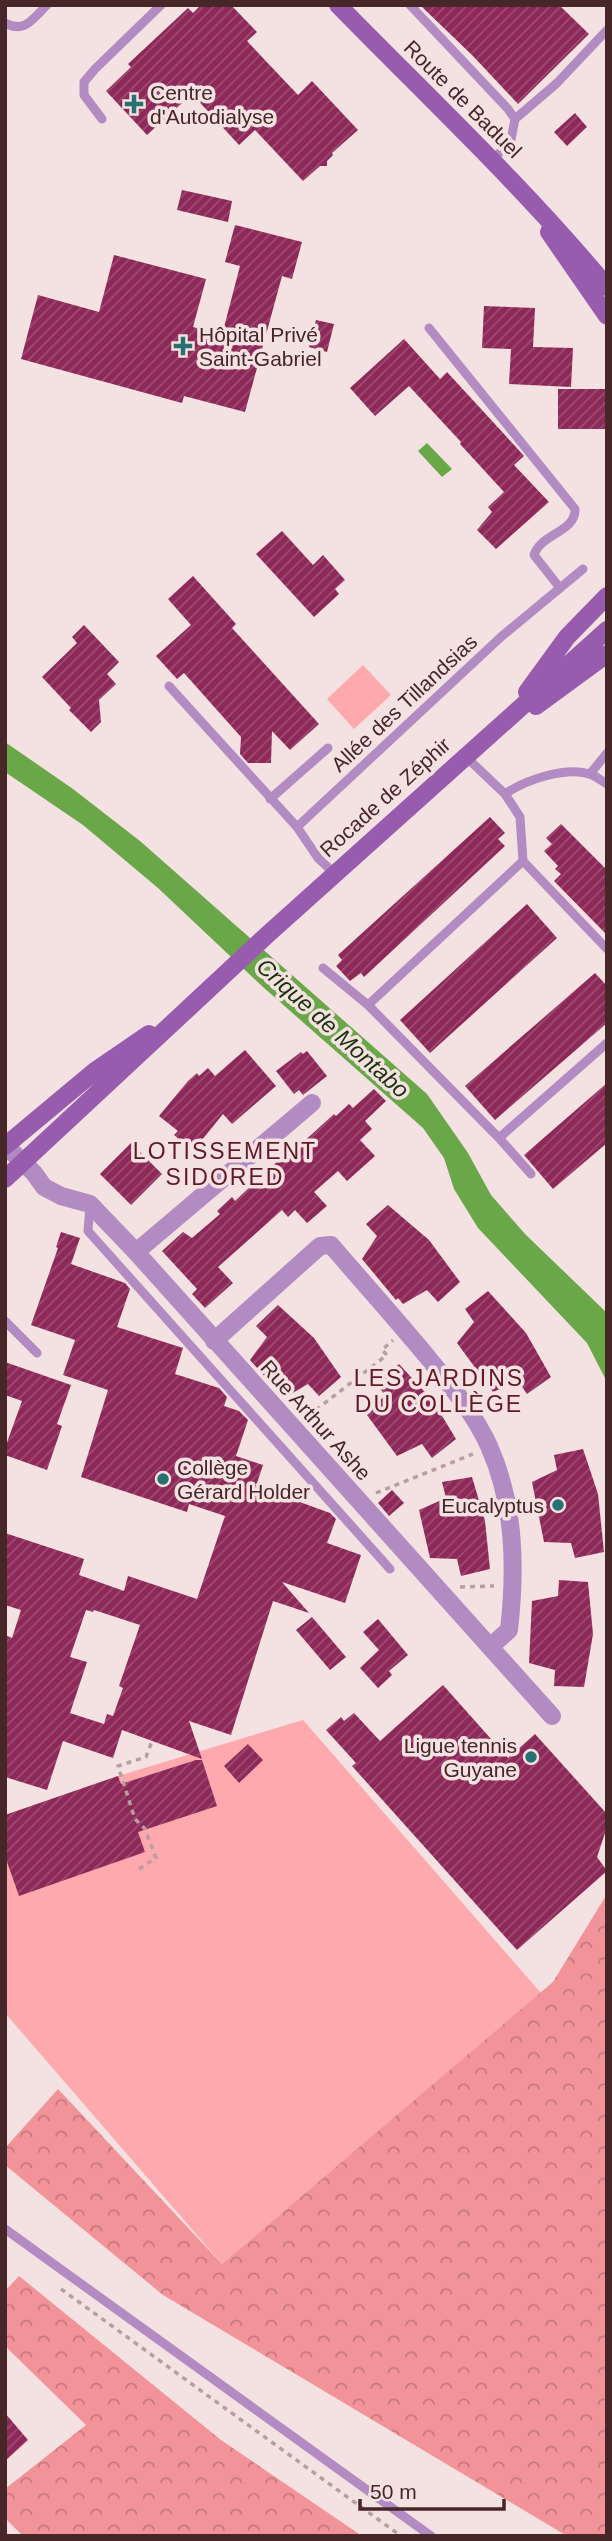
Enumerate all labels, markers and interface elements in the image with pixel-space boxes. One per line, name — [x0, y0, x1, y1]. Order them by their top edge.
street label: Route de Baduel — [400, 36, 526, 162]
place label: Centre d'Autodialyse — [150, 81, 274, 128]
marker: Centre d'Autodialyse — [124, 94, 144, 114]
place label: Hôpital Privé Saint-Gabriel — [199, 323, 322, 370]
marker: Hôpital Privé Saint-Gabriel — [173, 336, 193, 356]
street label: Allée des Tillandsias — [327, 630, 481, 776]
street label: Rocade de Zéphir — [315, 733, 455, 861]
water label: Crique de Montabo — [252, 953, 415, 1103]
district label: LOTISSEMENT SIDORED — [133, 1138, 317, 1190]
street label: Rue Arthur Ashe — [256, 1355, 376, 1485]
district label: LES JARDINS DU COLLÈGE — [354, 1365, 524, 1417]
place label: Collège Gérard Holder — [177, 1456, 310, 1503]
marker: Collège Gérard Holder — [155, 1471, 171, 1487]
place label: Eucalyptus — [441, 1494, 544, 1517]
marker: Eucalyptus — [550, 1497, 566, 1513]
place label: Ligue tennis Guyane — [404, 1734, 517, 1781]
marker: Ligue tennis Guyane — [523, 1749, 539, 1765]
scale bar — [360, 2468, 504, 2512]
text: 50 m — [370, 2480, 417, 2503]

